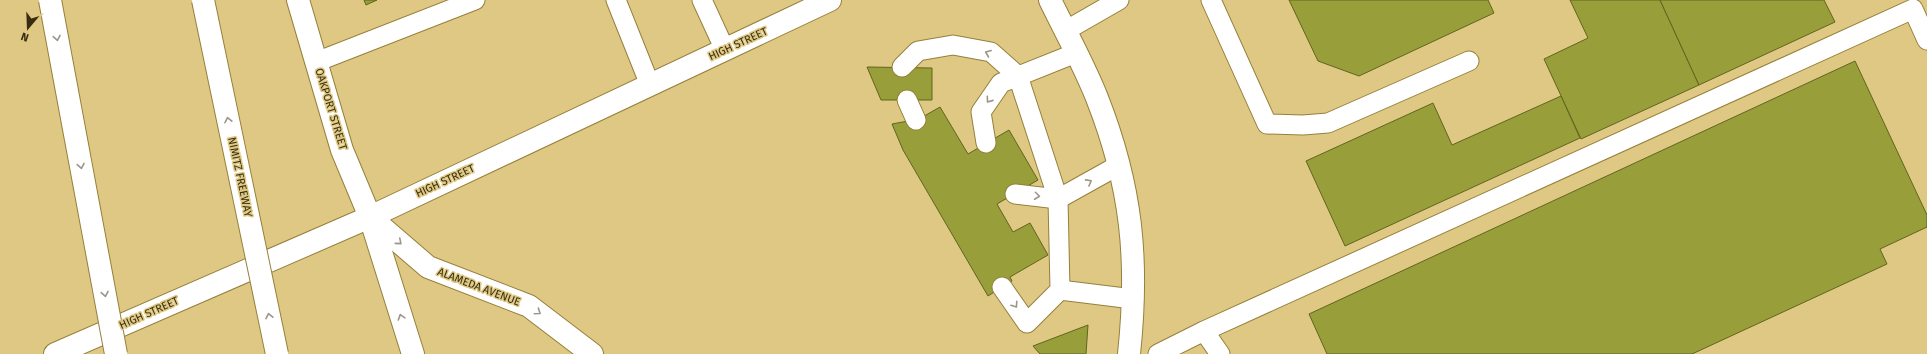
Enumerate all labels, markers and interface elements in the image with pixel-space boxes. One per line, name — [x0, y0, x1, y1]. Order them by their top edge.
north arrow — [8, 8, 48, 48]
street label: HIGH STREET — [706, 25, 770, 63]
text: N — [19, 30, 30, 44]
one-way arrow — [52, 35, 61, 41]
one-way arrow — [985, 49, 992, 57]
street label: OAKPORT STREET — [312, 67, 350, 152]
one-way arrow — [986, 96, 994, 103]
one-way arrow — [224, 117, 232, 123]
street label: NIMITZ FREEWAY — [225, 136, 255, 218]
street label: HIGH STREET — [413, 162, 477, 200]
one-way arrow — [76, 163, 85, 169]
one-way arrow — [1085, 180, 1092, 187]
one-way arrow — [1033, 192, 1040, 201]
one-way arrow — [394, 238, 402, 245]
street label: ALAMEDA AVENUE — [436, 265, 522, 309]
one-way arrow — [100, 291, 109, 297]
street label: HIGH STREET — [117, 294, 181, 332]
one-way arrow — [1010, 301, 1018, 308]
one-way arrow — [534, 307, 541, 314]
one-way arrow — [265, 313, 273, 319]
one-way arrow — [397, 313, 406, 320]

